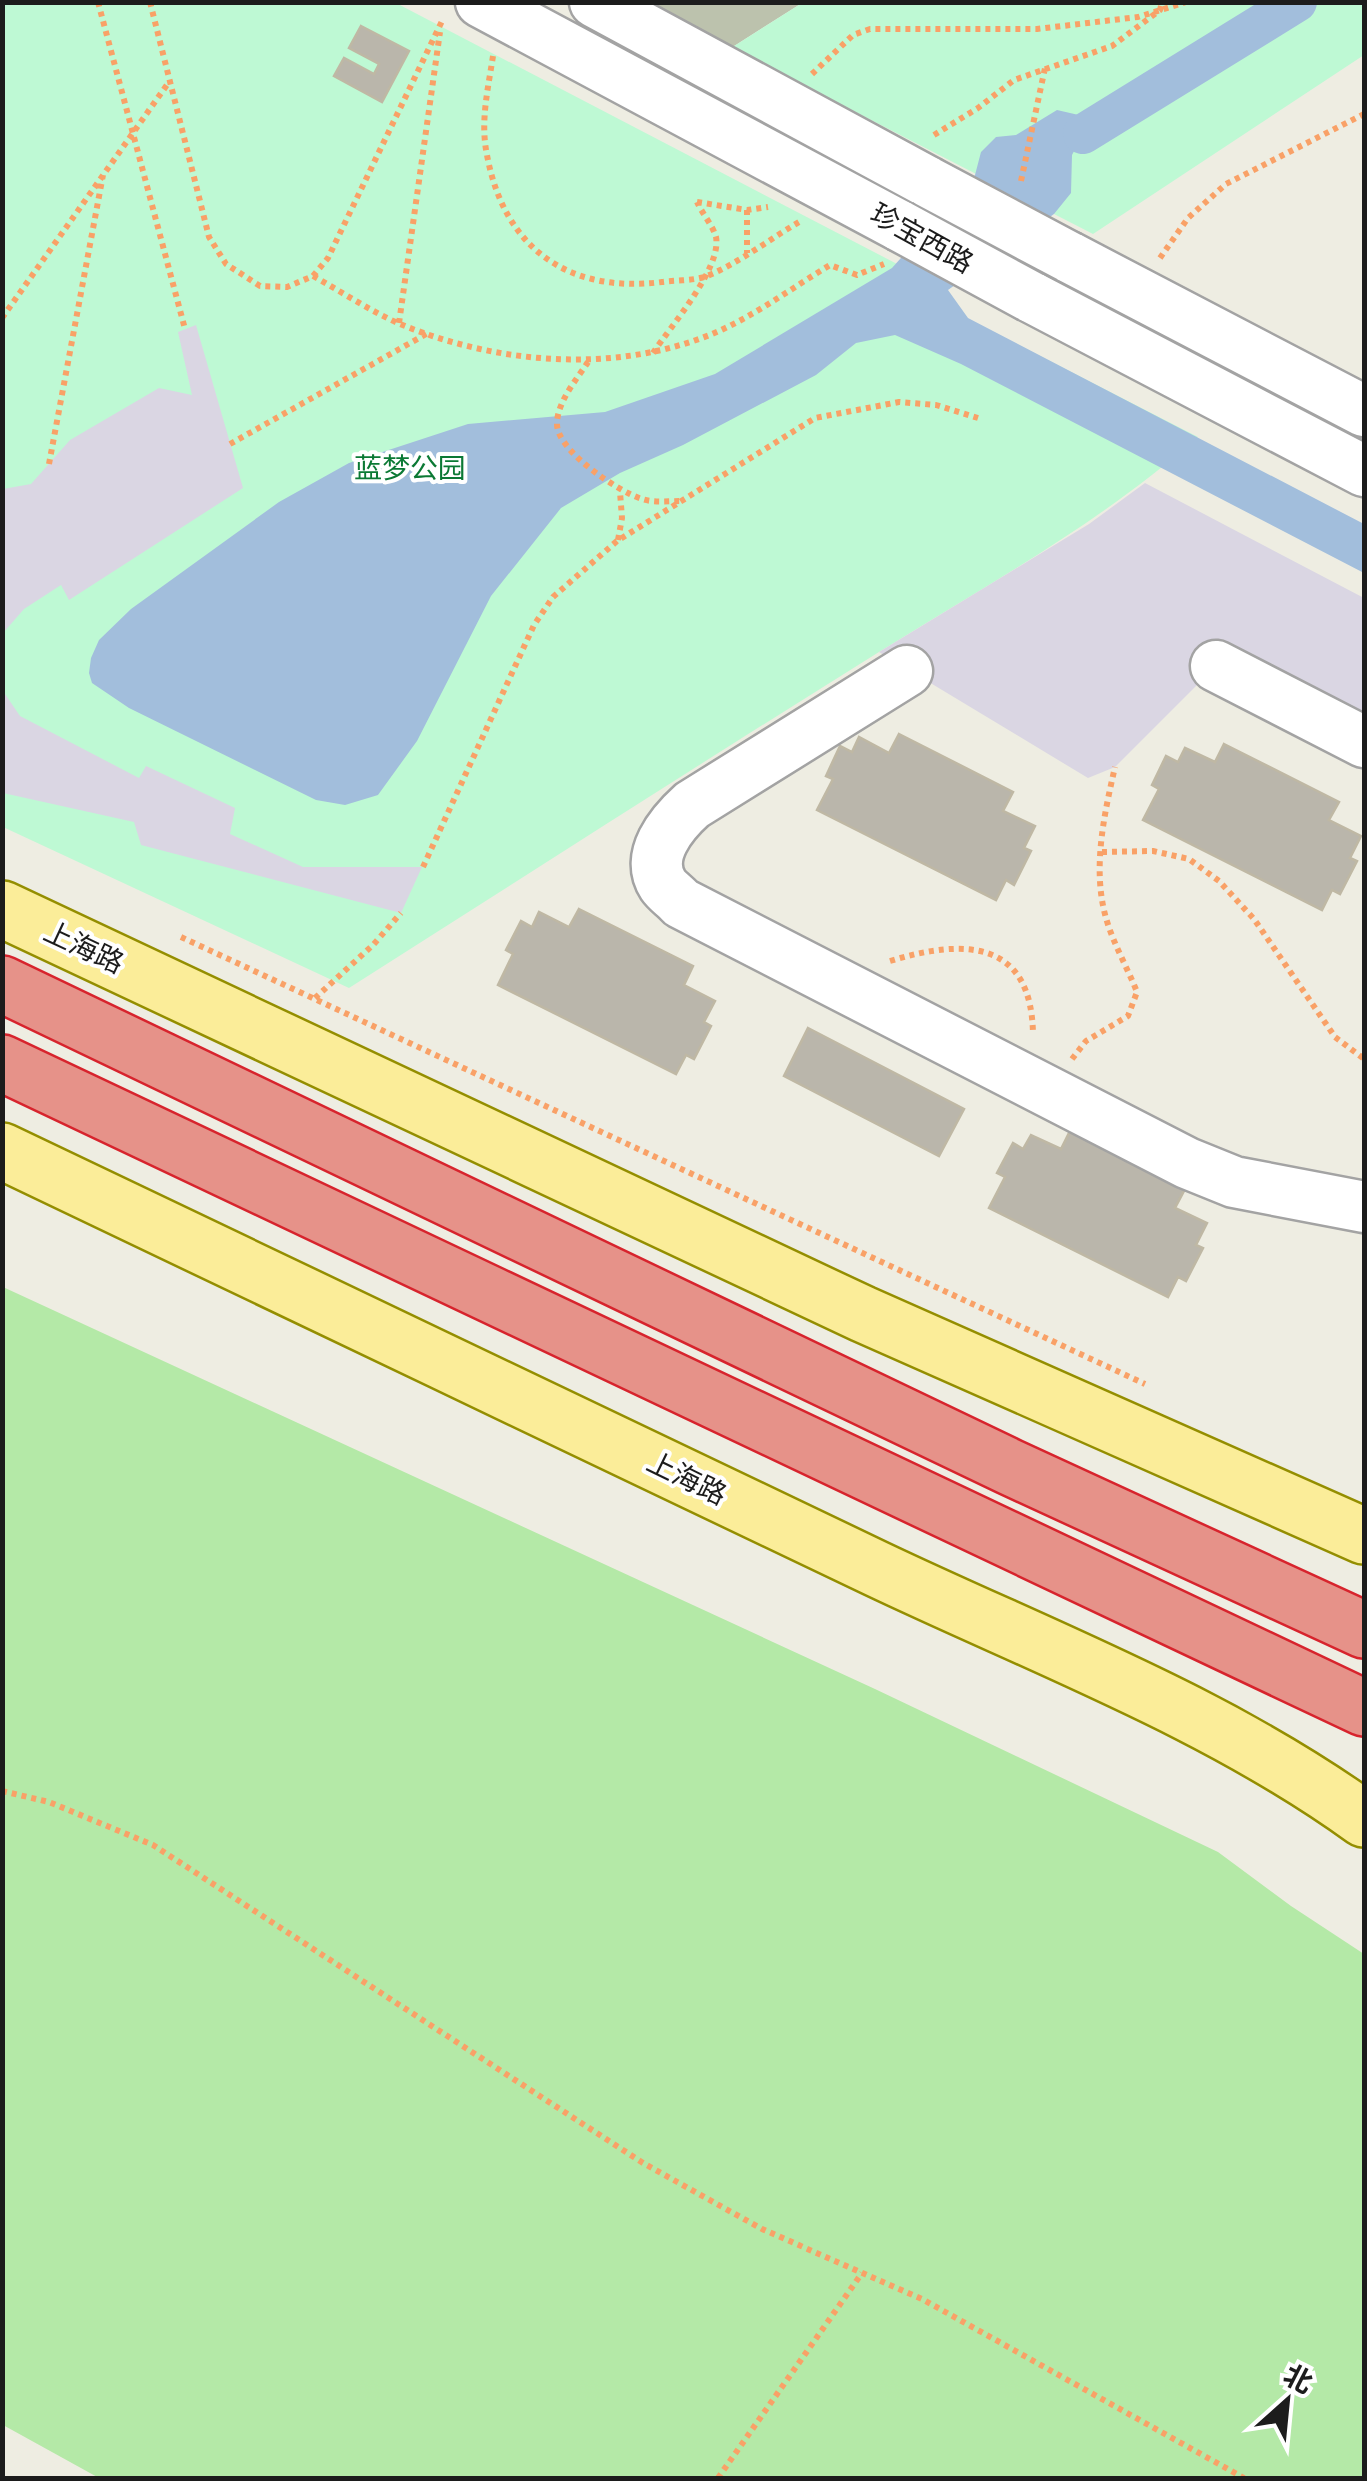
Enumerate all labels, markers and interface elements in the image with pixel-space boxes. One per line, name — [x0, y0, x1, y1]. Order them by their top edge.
street label: 珍宝西路 — [863, 192, 982, 284]
park label: 蓝梦公园 — [354, 446, 466, 489]
street label: 上海路 — [37, 909, 131, 984]
street label: 上海路 — [640, 1440, 734, 1515]
north arrow — [1237, 2351, 1337, 2451]
text: 北 — [1276, 2353, 1321, 2404]

